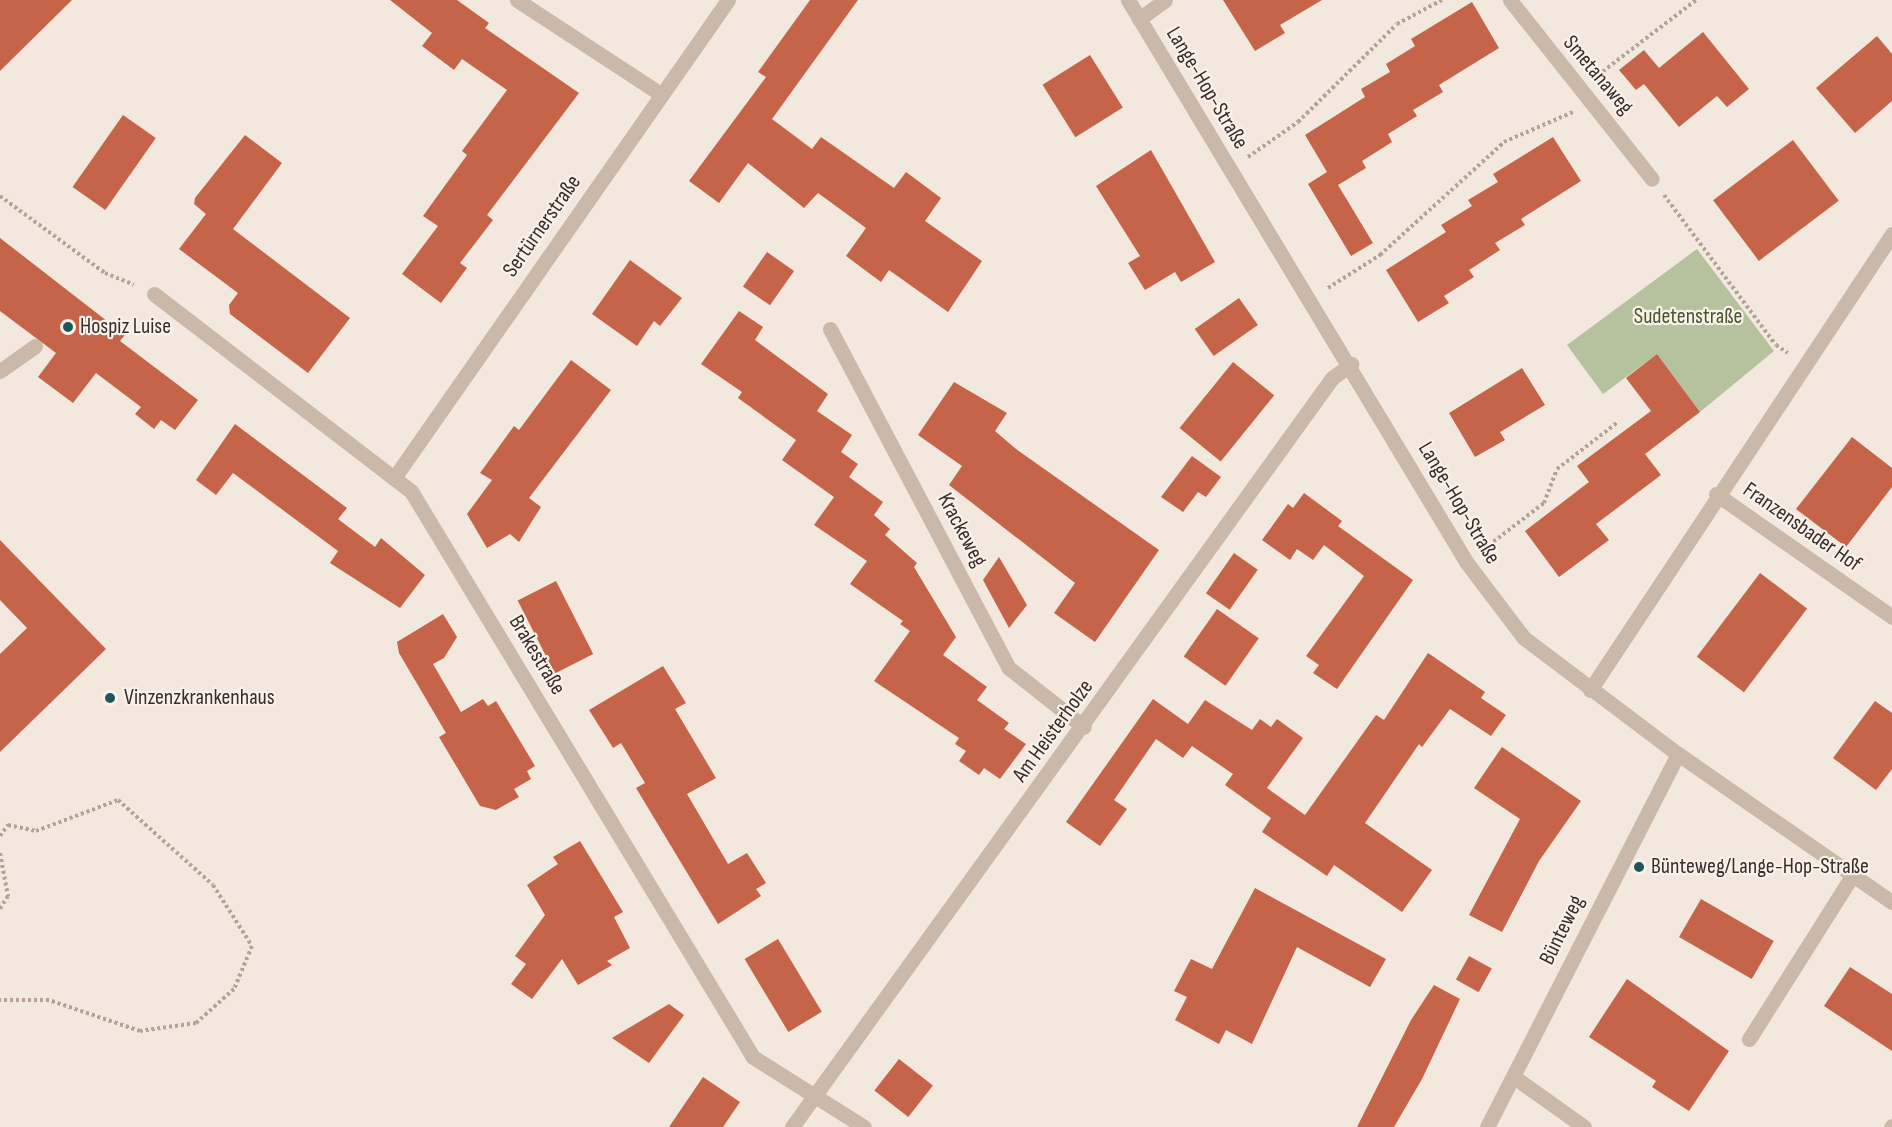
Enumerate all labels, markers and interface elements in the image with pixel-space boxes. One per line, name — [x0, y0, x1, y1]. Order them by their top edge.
street label: Lange-Hop-Straße — [1160, 22, 1254, 154]
street label: Smetanaweg — [1557, 30, 1639, 120]
street label: Sertürnerstraße — [497, 170, 587, 282]
park label: Sudetenstraße — [1634, 304, 1742, 330]
place label: Hospiz Luise — [80, 314, 171, 340]
marker: Hospiz Luise — [61, 320, 75, 334]
street label: Lange-Hop-Straße — [1412, 437, 1506, 569]
street label: Franzensbader Hof — [1738, 477, 1866, 577]
street label: Krackeweg — [932, 489, 992, 571]
street label: Brakestraße — [503, 610, 571, 700]
street label: Am Heisterholze — [1007, 675, 1099, 787]
place label: Vinzenzkrankenhaus — [124, 685, 275, 711]
marker: Vinzenzkrankenhaus — [101, 689, 119, 707]
place label: Bünteweg/Lange-Hop-Straße — [1651, 854, 1869, 880]
marker: Bünteweg/Lange-Hop-Straße — [1632, 860, 1646, 874]
street label: Bünteweg — [1534, 891, 1590, 969]

